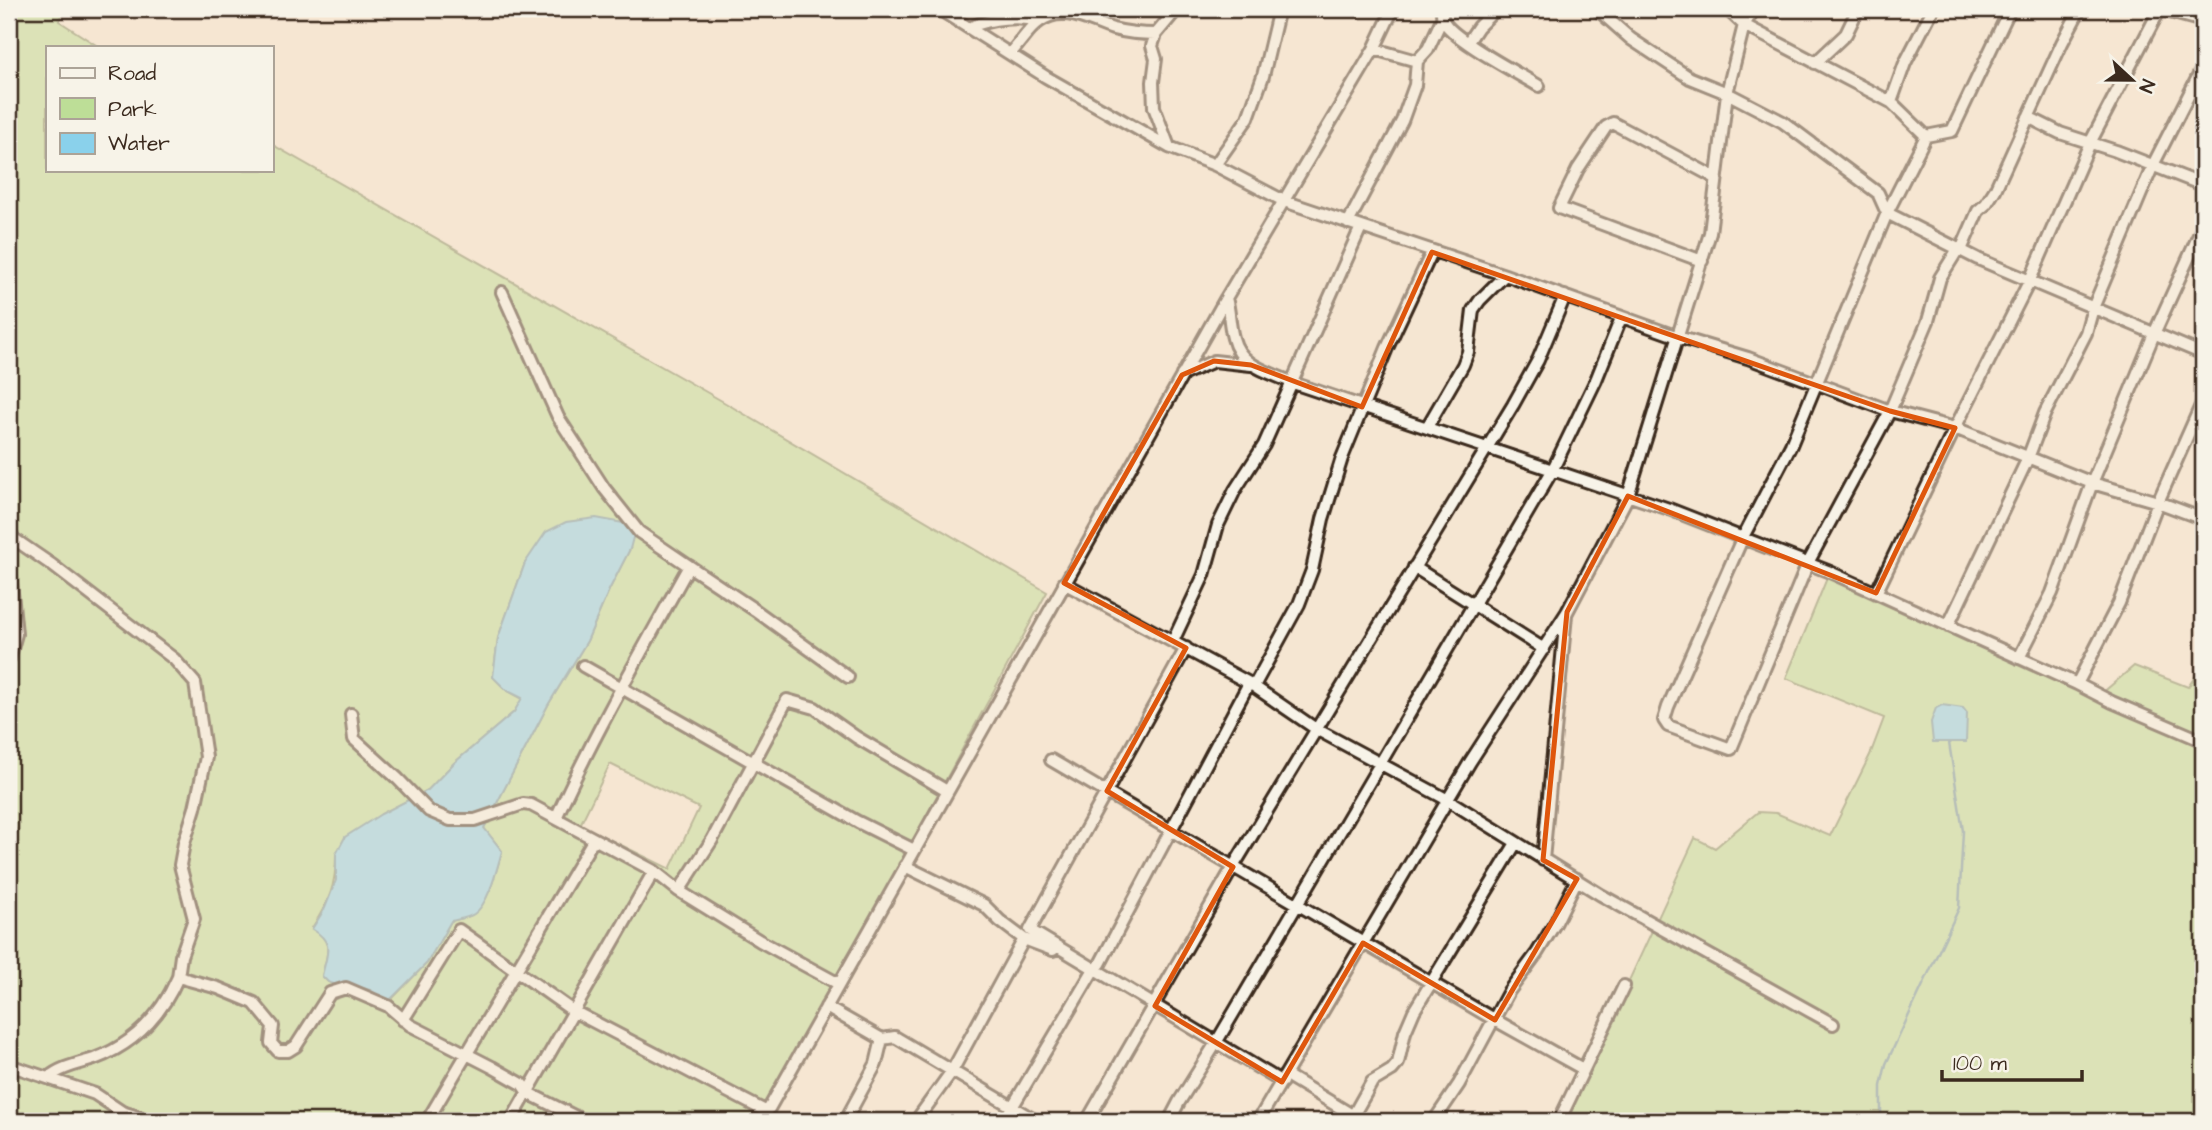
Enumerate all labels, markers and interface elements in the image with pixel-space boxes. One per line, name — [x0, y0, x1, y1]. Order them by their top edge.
legend — [46, 46, 273, 172]
north arrow — [2096, 46, 2166, 116]
text: Road — [108, 59, 156, 88]
text: N — [2132, 75, 2161, 96]
text: Park — [108, 95, 157, 124]
text: Water — [108, 129, 170, 158]
scale bar — [1942, 1039, 2082, 1083]
text: 100 m — [1953, 1049, 2008, 1078]

